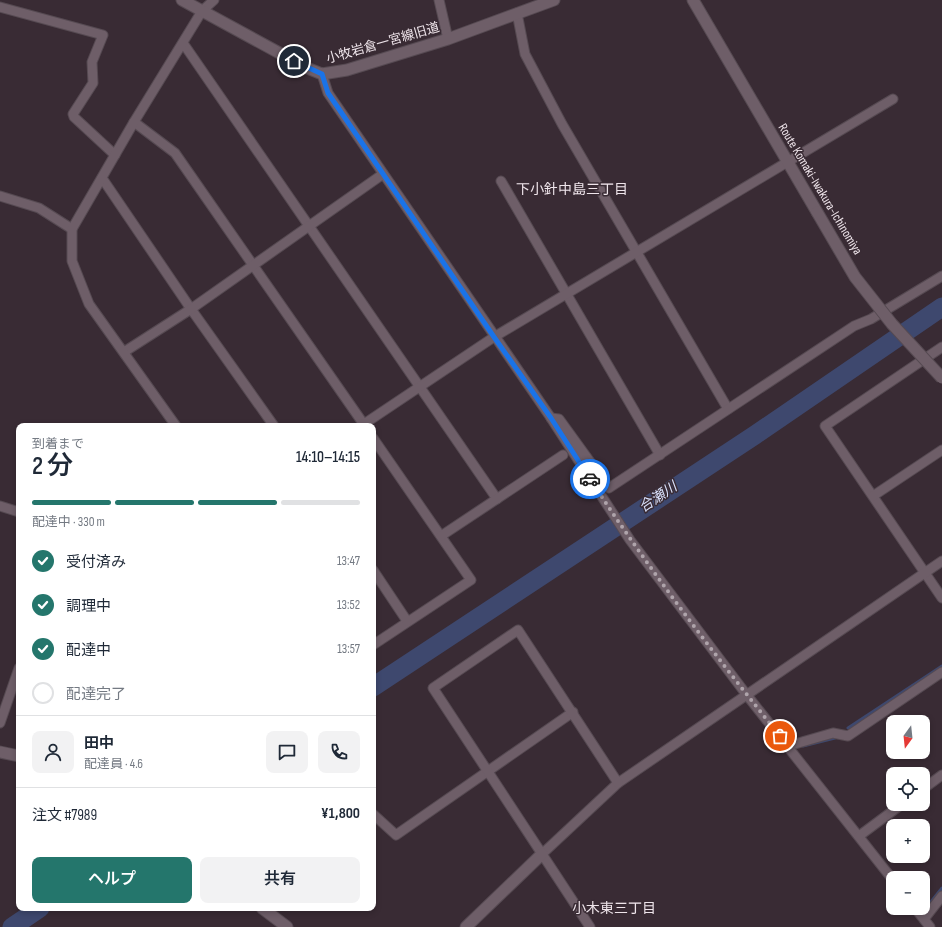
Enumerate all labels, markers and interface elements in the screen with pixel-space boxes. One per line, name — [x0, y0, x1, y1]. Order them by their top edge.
street label: 小牧岩倉一宮線旧道 — [325, 19, 441, 67]
pin — [277, 44, 311, 78]
icon: home — [283, 50, 305, 72]
street label: Route Komaki-Iwakura-Ichinomiya — [774, 120, 866, 258]
district label: 下小針中島三丁目 — [516, 181, 628, 198]
text: 到着まで — [32, 436, 84, 452]
text: 14:10–14:15 — [296, 448, 360, 467]
text: 2 分 — [32, 451, 73, 482]
courier — [570, 459, 610, 499]
icon: car — [579, 468, 601, 490]
water label: 合瀬川 — [636, 477, 682, 516]
text: 配達中 · 330 m — [32, 514, 105, 530]
icon: check — [32, 550, 54, 572]
text: 受付済み — [66, 553, 126, 572]
text: 13:47 — [337, 553, 360, 569]
icon: check — [32, 594, 54, 616]
text: 調理中 — [66, 597, 111, 616]
text: 13:52 — [337, 597, 360, 613]
icon: check — [32, 638, 54, 660]
text: 配達中 — [66, 641, 111, 660]
text: 13:57 — [337, 641, 360, 657]
text: 配達完了 — [66, 685, 126, 704]
north arrow — [886, 715, 930, 759]
map controls — [886, 715, 930, 915]
pin — [763, 719, 797, 753]
icon: bag — [769, 725, 791, 747]
button: person — [32, 731, 74, 773]
button: chat — [266, 731, 308, 773]
button: phone — [318, 731, 360, 773]
text: 田中 — [84, 734, 114, 753]
text: 配達員 · 4.6 — [84, 756, 143, 772]
button: locate — [886, 767, 930, 811]
text: ¥1,800 — [321, 804, 360, 823]
text: 注文 #7989 — [32, 806, 97, 825]
button: + — [886, 819, 930, 863]
button: ヘルプ — [32, 857, 192, 903]
button: 共有 — [200, 857, 360, 903]
button: − — [886, 871, 930, 915]
district label: 小木東三丁目 — [572, 900, 656, 917]

